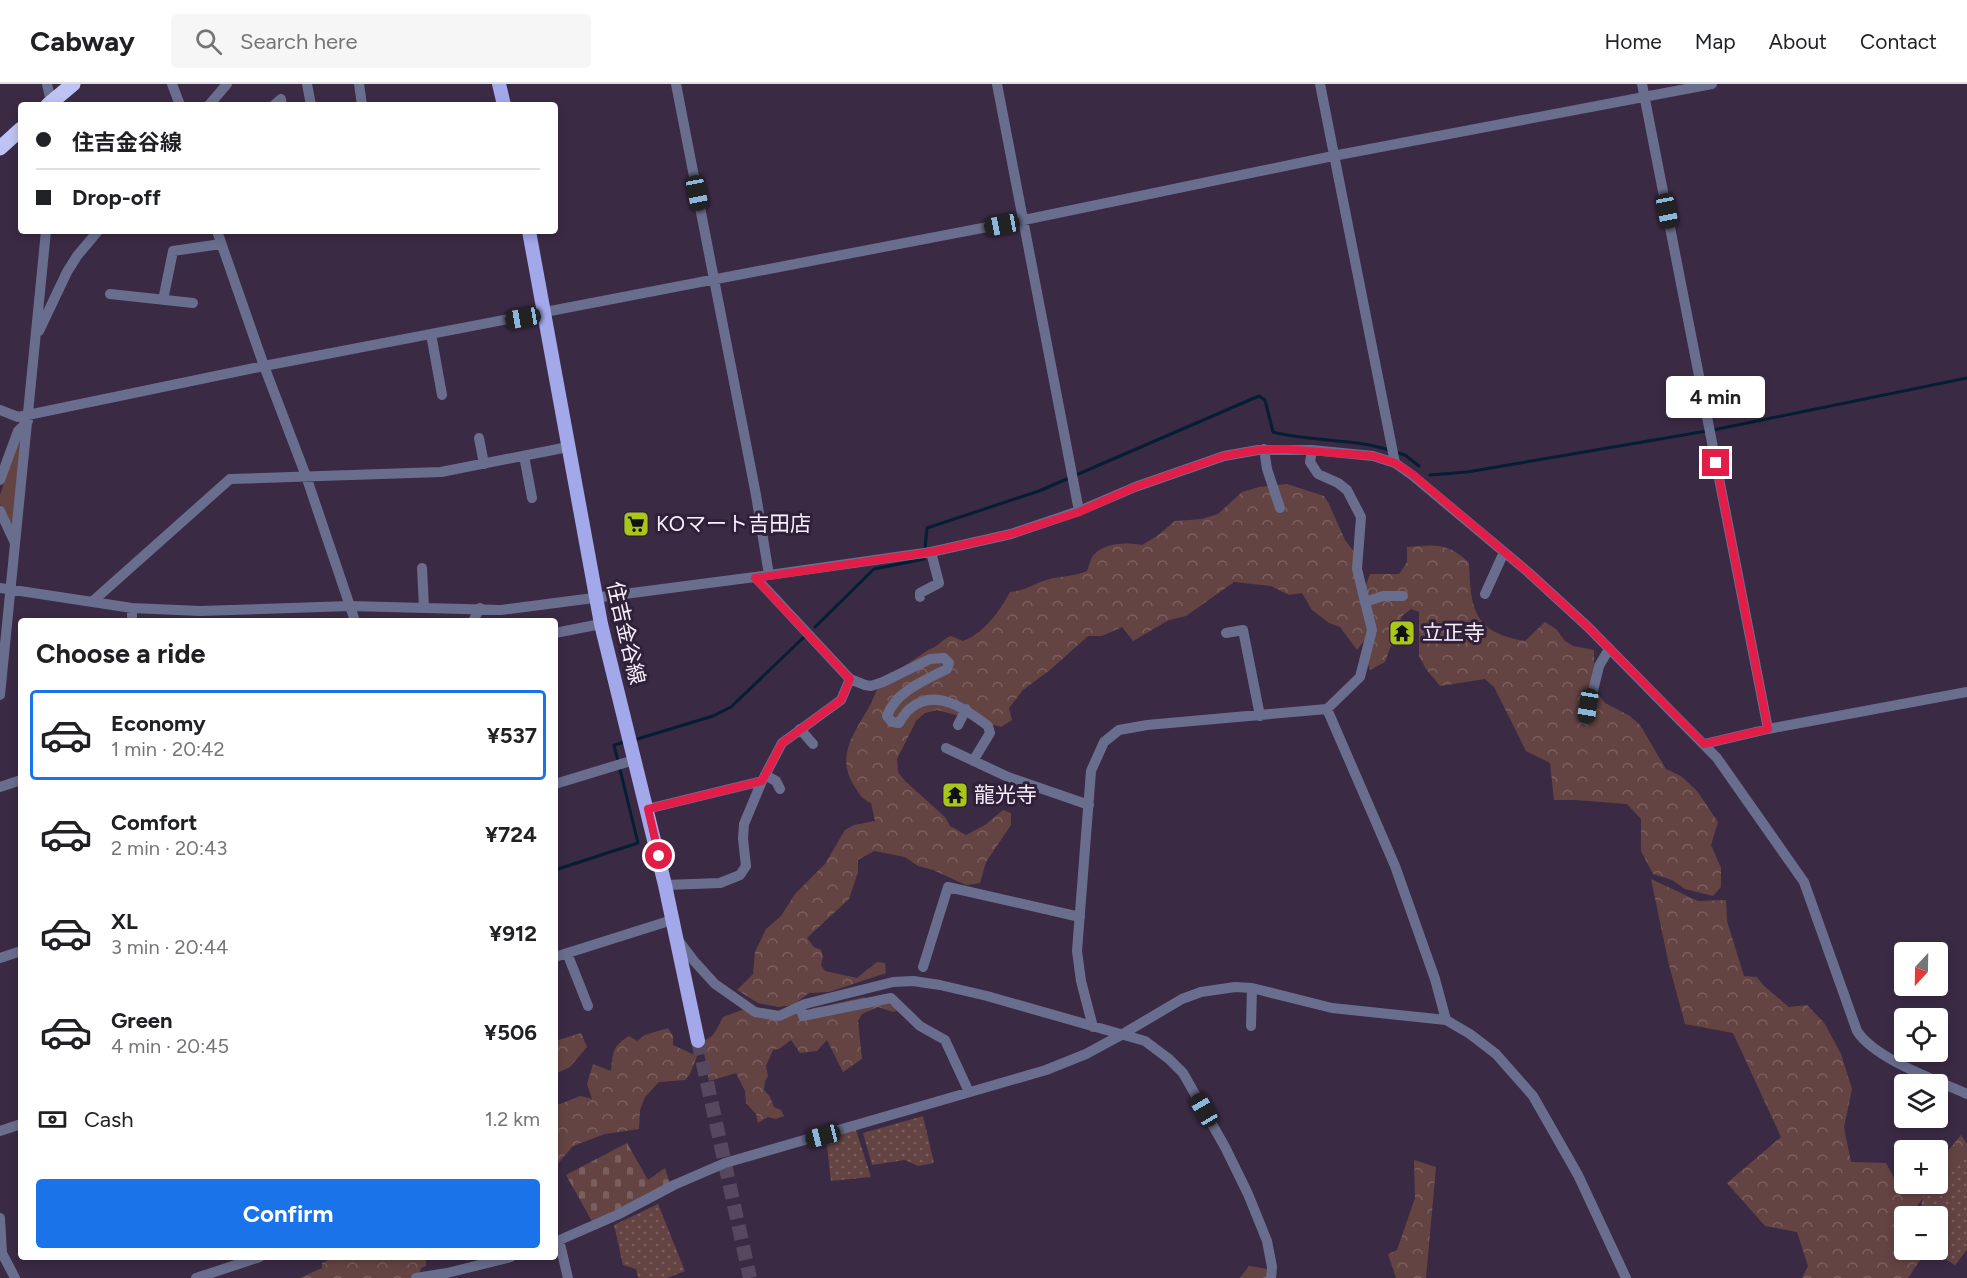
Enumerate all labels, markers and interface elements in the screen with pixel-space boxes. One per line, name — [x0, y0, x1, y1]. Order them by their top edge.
search box — [171, 14, 591, 68]
text: Cabway — [30, 24, 135, 58]
icon: search — [192, 25, 225, 58]
text: Search here — [240, 28, 357, 55]
text: Home — [1605, 29, 1662, 54]
text: Map — [1695, 29, 1736, 54]
text: About — [1769, 29, 1827, 54]
text: Contact — [1860, 29, 1937, 54]
text: 住吉金谷線 — [72, 129, 182, 156]
car — [685, 174, 709, 212]
text: Drop-off — [72, 184, 161, 211]
car — [1655, 192, 1679, 230]
car — [983, 213, 1021, 237]
car — [504, 306, 542, 330]
callout: 4 min — [1666, 376, 1766, 418]
text: 4 min — [1690, 385, 1741, 409]
route end — [1702, 449, 1729, 476]
supermarket icon: KOマート吉田店 — [621, 509, 651, 539]
place label: KOマート吉田店 — [656, 511, 811, 536]
street label: 住吉金谷線 — [602, 579, 650, 687]
temple icon: 立正寺 — [1387, 618, 1417, 648]
place label: 立正寺 — [1422, 620, 1485, 645]
text: Choose a ride — [36, 637, 205, 670]
car — [1576, 687, 1600, 725]
icon: car — [39, 708, 93, 762]
text: Economy — [111, 710, 206, 737]
text: ¥537 — [487, 722, 537, 749]
text: 1 min · 20:42 — [111, 737, 225, 761]
temple icon: 龍光寺 — [940, 780, 970, 810]
place label: 龍光寺 — [974, 782, 1037, 807]
icon: car — [39, 807, 93, 861]
text: Comfort — [111, 809, 197, 836]
text: ¥724 — [485, 821, 537, 848]
text: 2 min · 20:43 — [111, 836, 227, 860]
route start — [645, 842, 672, 869]
icon: car — [39, 906, 93, 960]
text: XL — [111, 908, 138, 935]
text: ¥912 — [489, 920, 537, 947]
text: 3 min · 20:44 — [111, 935, 229, 959]
north arrow — [1894, 942, 1948, 996]
map controls — [1894, 942, 1948, 1260]
icon: car — [39, 1005, 93, 1059]
text: Green — [111, 1007, 173, 1034]
button: locate — [1894, 1008, 1948, 1062]
text: ¥506 — [484, 1019, 537, 1046]
text: 4 min · 20:45 — [111, 1034, 229, 1058]
button: layers — [1894, 1074, 1948, 1128]
car — [1187, 1090, 1221, 1130]
icon: cash — [36, 1103, 69, 1136]
text: Cash — [84, 1106, 134, 1133]
text: 1.2 km — [485, 1107, 540, 1131]
car — [803, 1123, 843, 1149]
button: + — [1894, 1140, 1948, 1194]
button: Confirm — [36, 1179, 540, 1248]
button: − — [1894, 1206, 1948, 1260]

